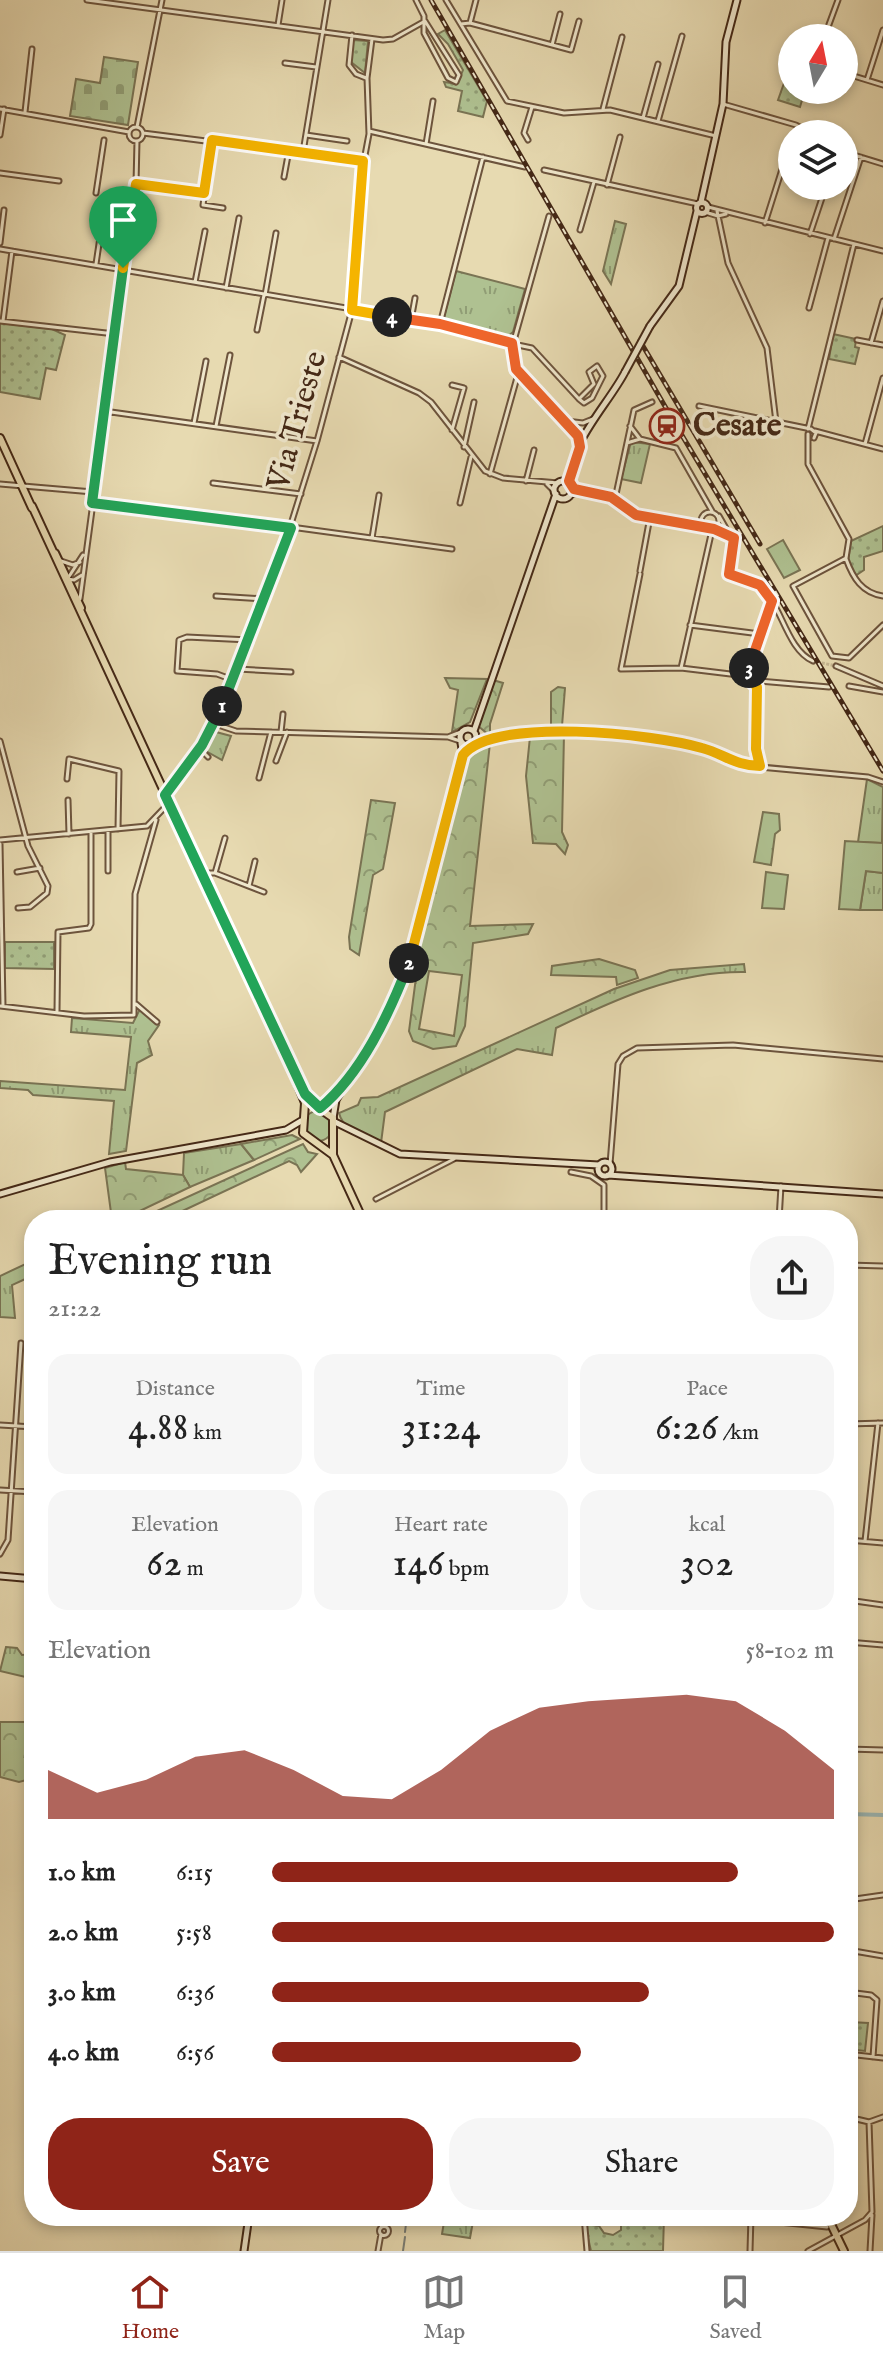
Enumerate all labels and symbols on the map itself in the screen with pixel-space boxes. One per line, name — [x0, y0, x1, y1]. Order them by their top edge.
north arrow — [778, 24, 858, 104]
pin — [89, 186, 157, 268]
pin: 4 — [372, 297, 412, 337]
street label: Via Trieste — [258, 347, 337, 496]
place label: Cesate — [693, 406, 782, 447]
station icon: Cesate — [648, 407, 686, 445]
pin: 3 — [729, 648, 769, 688]
pin: 1 — [202, 686, 242, 726]
pin: 2 — [389, 943, 429, 983]

